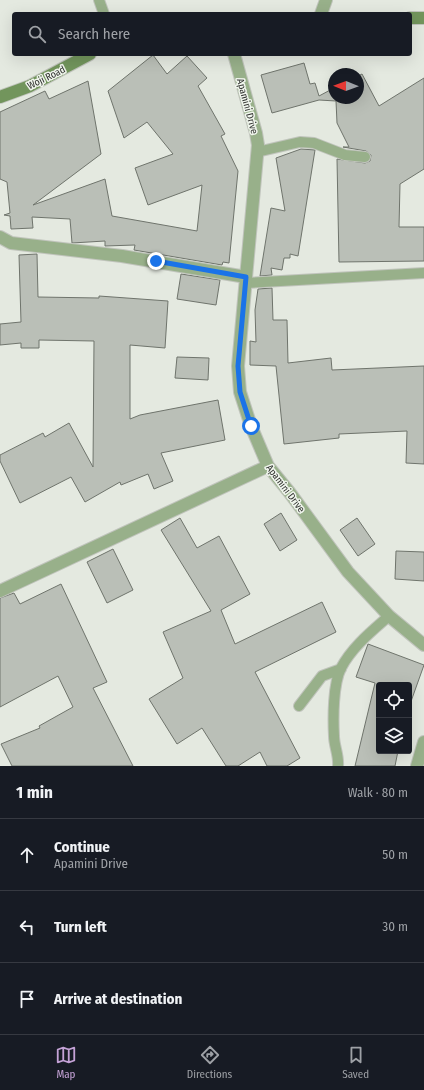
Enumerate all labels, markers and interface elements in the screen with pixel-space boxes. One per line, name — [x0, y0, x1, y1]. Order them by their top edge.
search box — [12, 12, 412, 56]
icon: search — [26, 23, 48, 45]
text: Search here — [58, 25, 130, 43]
street label: Woji Road — [25, 64, 67, 92]
north arrow — [328, 68, 364, 104]
street label: Apamini Drive — [234, 77, 260, 135]
route end — [147, 252, 165, 270]
route start — [242, 417, 260, 435]
street label: Apamini Drive — [263, 462, 307, 515]
map controls — [376, 682, 412, 754]
button: locate — [376, 682, 412, 718]
button: layers — [376, 718, 412, 754]
text: 1 min — [16, 782, 53, 803]
text: Walk · 80 m — [348, 785, 408, 800]
text: Continue — [54, 838, 110, 856]
icon: ahead — [16, 844, 38, 866]
text: 50 m — [382, 847, 408, 862]
text: Apamini Drive — [54, 856, 128, 871]
icon: left — [16, 916, 38, 938]
text: Turn left — [54, 918, 107, 936]
text: 30 m — [382, 919, 408, 934]
icon: arrive — [16, 988, 38, 1010]
text: Arrive at destination — [54, 990, 182, 1008]
tab: Map — [55, 1044, 77, 1081]
tab: Directions — [187, 1044, 232, 1081]
tab: Saved — [342, 1044, 369, 1081]

